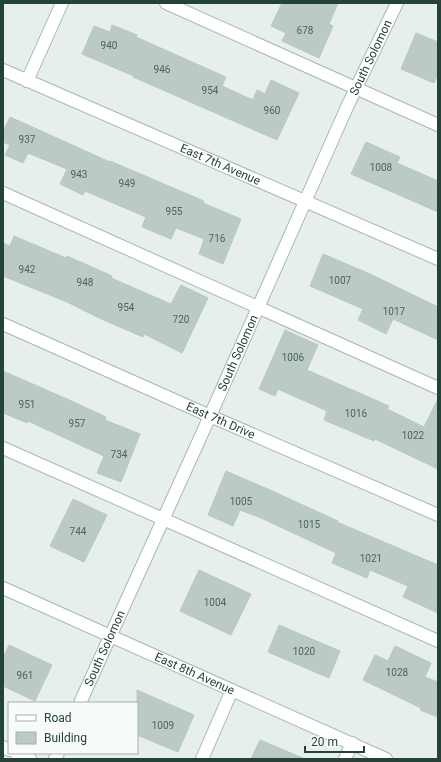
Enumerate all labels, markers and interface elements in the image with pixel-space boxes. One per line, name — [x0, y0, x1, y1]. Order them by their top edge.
street label: South Solomon — [347, 18, 395, 97]
house number: 678 — [297, 25, 314, 36]
house number: 940 — [101, 40, 118, 51]
house number: 946 — [154, 64, 171, 75]
house number: 954 — [202, 85, 219, 96]
house number: 960 — [264, 105, 281, 116]
house number: 937 — [19, 134, 36, 145]
street label: East 7th Avenue — [178, 141, 263, 188]
house number: 1008 — [370, 162, 393, 173]
house number: 943 — [71, 169, 87, 180]
house number: 949 — [119, 178, 135, 189]
house number: 955 — [166, 206, 183, 217]
house number: 716 — [209, 233, 226, 244]
house number: 942 — [19, 264, 36, 275]
house number: 1007 — [329, 275, 352, 286]
house number: 948 — [77, 277, 94, 288]
house number: 954 — [118, 302, 135, 313]
house number: 1017 — [383, 306, 406, 317]
street label: South Solomon — [215, 313, 261, 393]
house number: 720 — [173, 314, 190, 325]
house number: 1006 — [282, 352, 305, 363]
house number: 951 — [19, 399, 35, 410]
street label: East 7th Drive — [184, 399, 257, 442]
house number: 1016 — [345, 408, 368, 419]
house number: 957 — [69, 418, 86, 429]
house number: 1022 — [402, 430, 425, 441]
house number: 734 — [111, 449, 128, 460]
house number: 1005 — [230, 496, 253, 507]
house number: 1015 — [298, 519, 321, 530]
house number: 744 — [70, 526, 87, 537]
house number: 1021 — [360, 553, 382, 564]
house number: 1004 — [204, 597, 227, 608]
street label: South Solomon — [81, 608, 128, 689]
house number: 1020 — [293, 646, 316, 657]
street label: East 8th Avenue — [153, 650, 237, 698]
house number: 1028 — [386, 667, 409, 678]
house number: 961 — [17, 670, 33, 681]
legend — [8, 702, 138, 754]
text: Road — [44, 711, 72, 725]
house number: 1009 — [152, 720, 174, 731]
scale bar — [305, 728, 364, 754]
text: Building — [44, 731, 87, 745]
text: 20 m — [311, 735, 338, 749]

